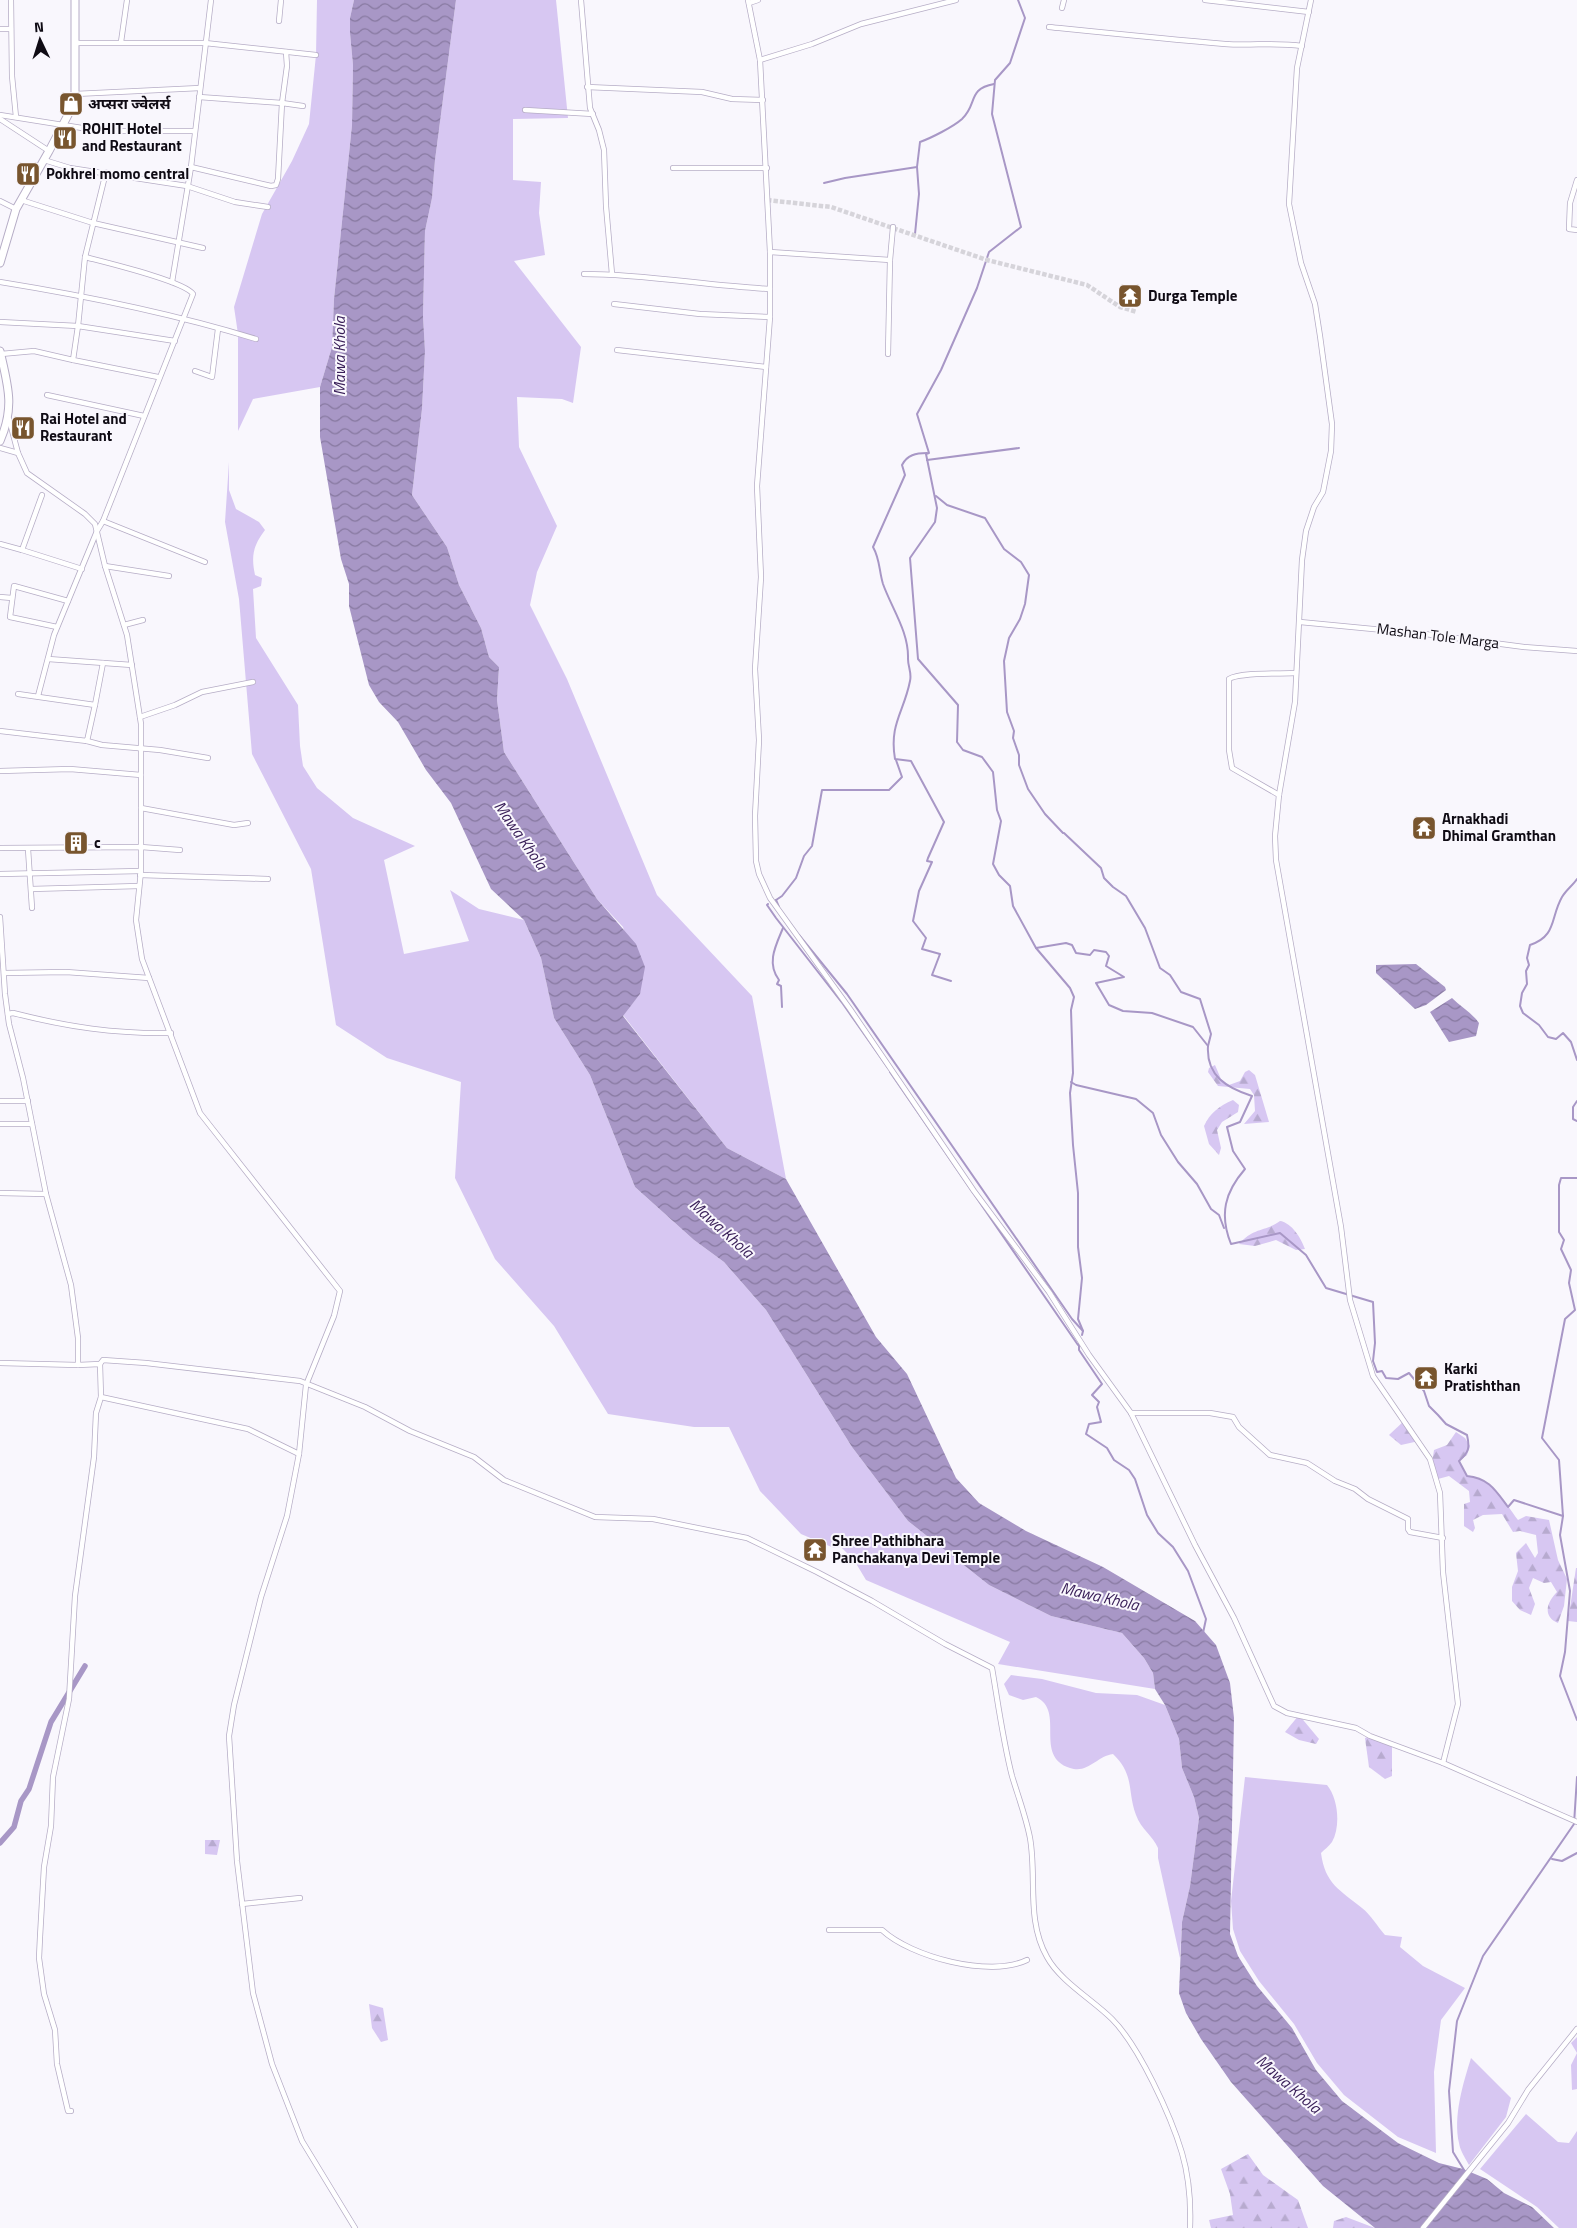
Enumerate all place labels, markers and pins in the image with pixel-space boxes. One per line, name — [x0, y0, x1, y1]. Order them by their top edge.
shop icon: अप्सरा ज्वेलर्स — [58, 91, 84, 117]
place label: अप्सरा ज्वेलर्स — [88, 92, 171, 115]
place label: ROHIT Hotel and Restaurant — [82, 117, 182, 157]
restaurant icon: ROHIT Hotel and Restaurant — [52, 125, 78, 151]
restaurant icon: Pokhrel momo central — [15, 161, 41, 187]
place label: Pokhrel momo central — [46, 162, 189, 185]
temple icon: Durga Temple — [1117, 283, 1143, 309]
place label: Durga Temple — [1148, 284, 1238, 307]
place label: Rai Hotel and Restaurant — [40, 407, 127, 447]
restaurant icon: Rai Hotel and Restaurant — [10, 415, 36, 441]
place label: Arnakhadi Dhimal Gramthan — [1442, 807, 1556, 847]
temple icon: Arnakhadi Dhimal Gramthan — [1411, 815, 1437, 841]
building icon: c — [63, 830, 89, 856]
place label: c — [94, 831, 101, 854]
place label: Karki Pratishthan — [1444, 1357, 1521, 1397]
temple icon: Karki Pratishthan — [1413, 1365, 1439, 1391]
place label: Shree Pathibhara Panchakanya Devi Temple — [832, 1529, 1000, 1569]
temple icon: Shree Pathibhara Panchakanya Devi Temple — [802, 1537, 828, 1563]

